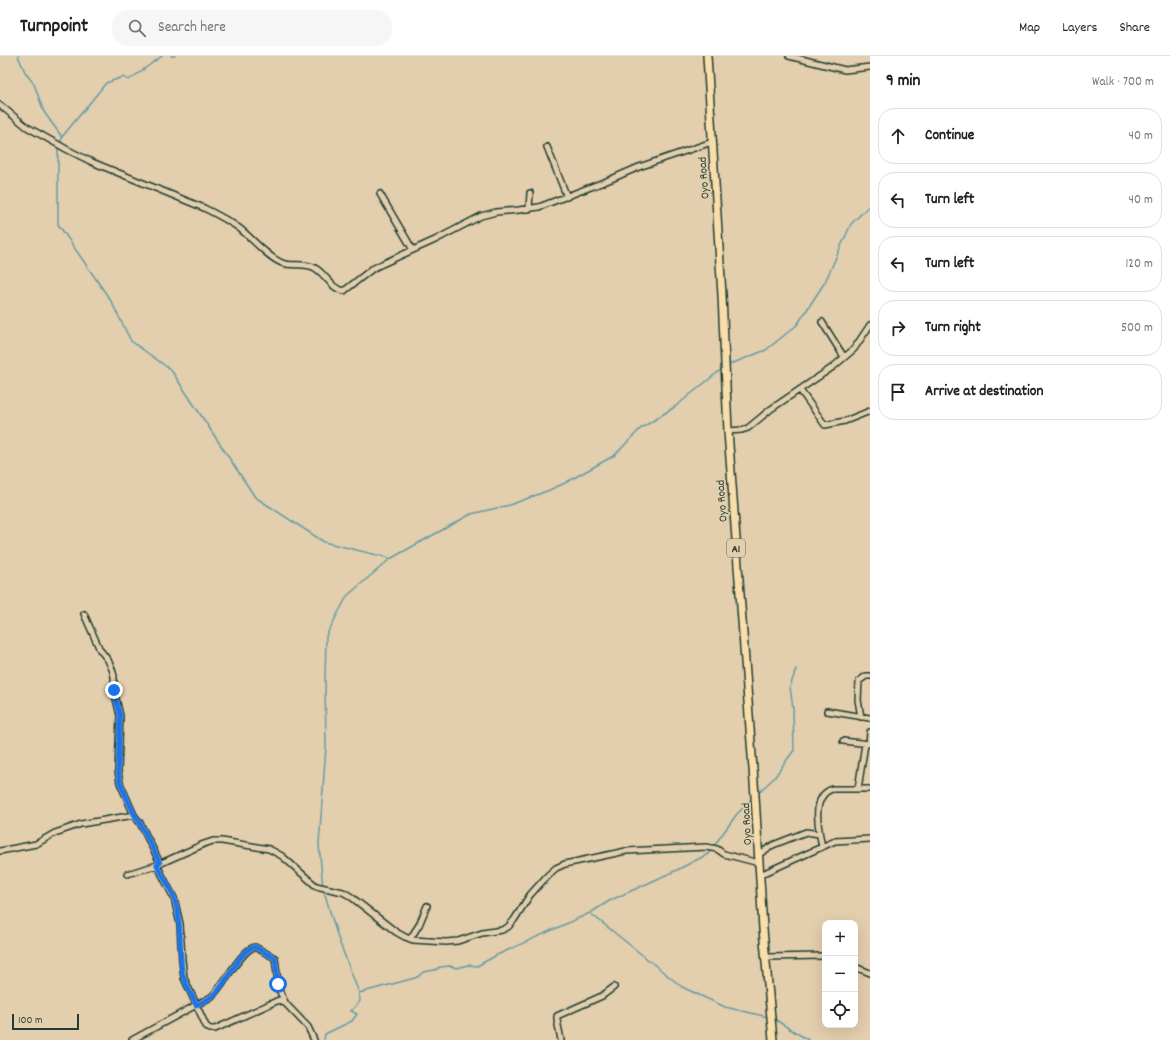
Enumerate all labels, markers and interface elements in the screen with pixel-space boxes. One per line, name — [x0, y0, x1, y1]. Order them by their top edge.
search box — [112, 10, 392, 46]
text: Turnpoint — [20, 14, 88, 41]
icon: search — [126, 17, 148, 39]
text: Search here — [158, 17, 226, 39]
text: Map — [1019, 18, 1040, 38]
text: Layers — [1062, 18, 1097, 38]
text: Share — [1119, 18, 1150, 38]
text: 9 min — [886, 70, 920, 94]
text: Walk · 700 m — [1092, 73, 1154, 92]
icon: ahead — [887, 125, 909, 147]
text: Continue — [925, 125, 974, 147]
text: 40 m — [1129, 127, 1153, 146]
street label: Oyo Road — [695, 156, 714, 200]
icon: left — [887, 189, 909, 211]
text: Turn left — [925, 189, 974, 211]
text: 40 m — [1129, 191, 1153, 210]
icon: left — [887, 253, 909, 275]
text: Turn left — [925, 253, 974, 275]
text: 120 m — [1125, 255, 1153, 274]
icon: right — [887, 317, 909, 339]
text: Turn right — [925, 317, 981, 339]
text: 500 m — [1121, 319, 1153, 338]
icon: arrive — [887, 381, 909, 403]
text: Arrive at destination — [925, 381, 1043, 403]
street label: Oyo Road — [713, 479, 732, 523]
road number: A1 — [727, 539, 745, 557]
route end — [105, 681, 123, 699]
street label: Oyo Road — [738, 802, 757, 845]
map controls — [822, 920, 858, 1028]
button: + — [822, 920, 858, 956]
button: − — [822, 956, 858, 992]
route start — [269, 975, 287, 993]
button: locate — [822, 992, 858, 1028]
scale bar — [12, 1012, 79, 1031]
text: 100 m — [18, 1013, 42, 1029]

